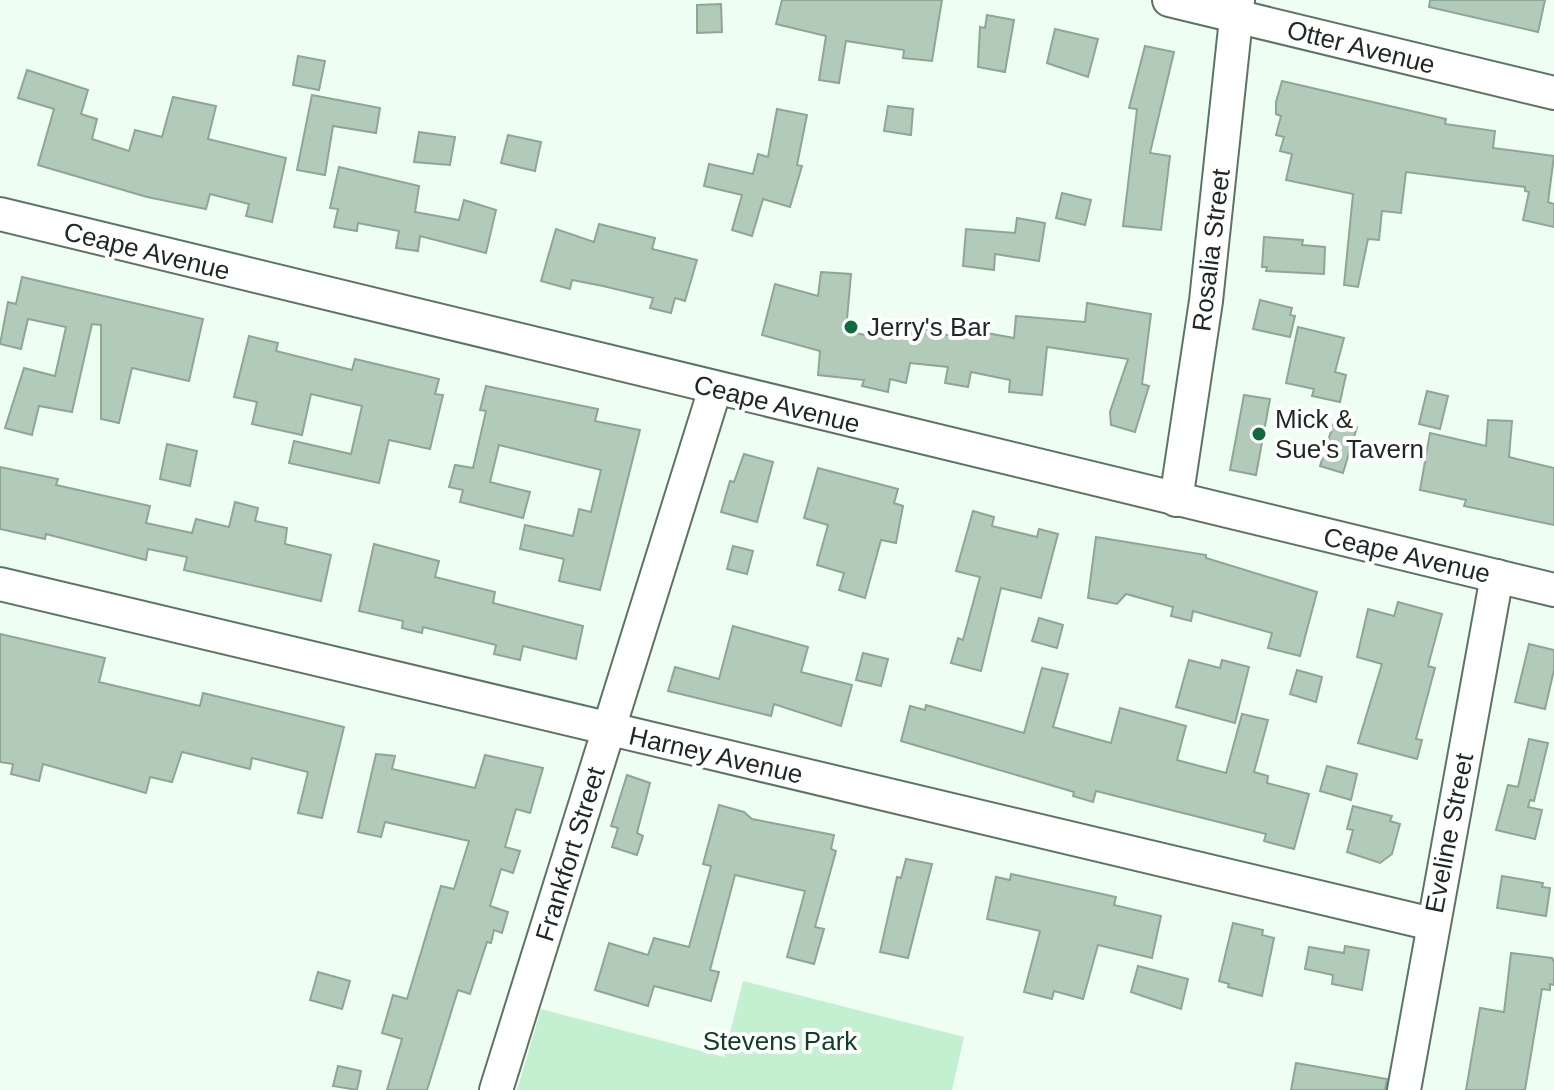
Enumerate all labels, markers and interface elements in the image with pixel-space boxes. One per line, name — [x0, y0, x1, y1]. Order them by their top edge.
street label: Otter Avenue — [1284, 14, 1438, 80]
street label: Rosalia Street — [1186, 166, 1236, 333]
street label: Ceape Avenue — [61, 216, 233, 286]
place label: Jerry's Bar — [867, 312, 991, 342]
marker: Jerry's Bar — [842, 318, 860, 336]
street label: Ceape Avenue — [691, 369, 863, 439]
place label: Mick & Sue's Tavern — [1275, 404, 1424, 464]
marker: Mick & Sue's Tavern — [1250, 425, 1268, 443]
street label: Ceape Avenue — [1321, 521, 1493, 589]
street label: Harney Avenue — [626, 720, 806, 790]
street label: Eveline Street — [1419, 750, 1479, 915]
street label: Frankfort Street — [529, 763, 611, 945]
park label: Stevens Park — [703, 1026, 858, 1056]

